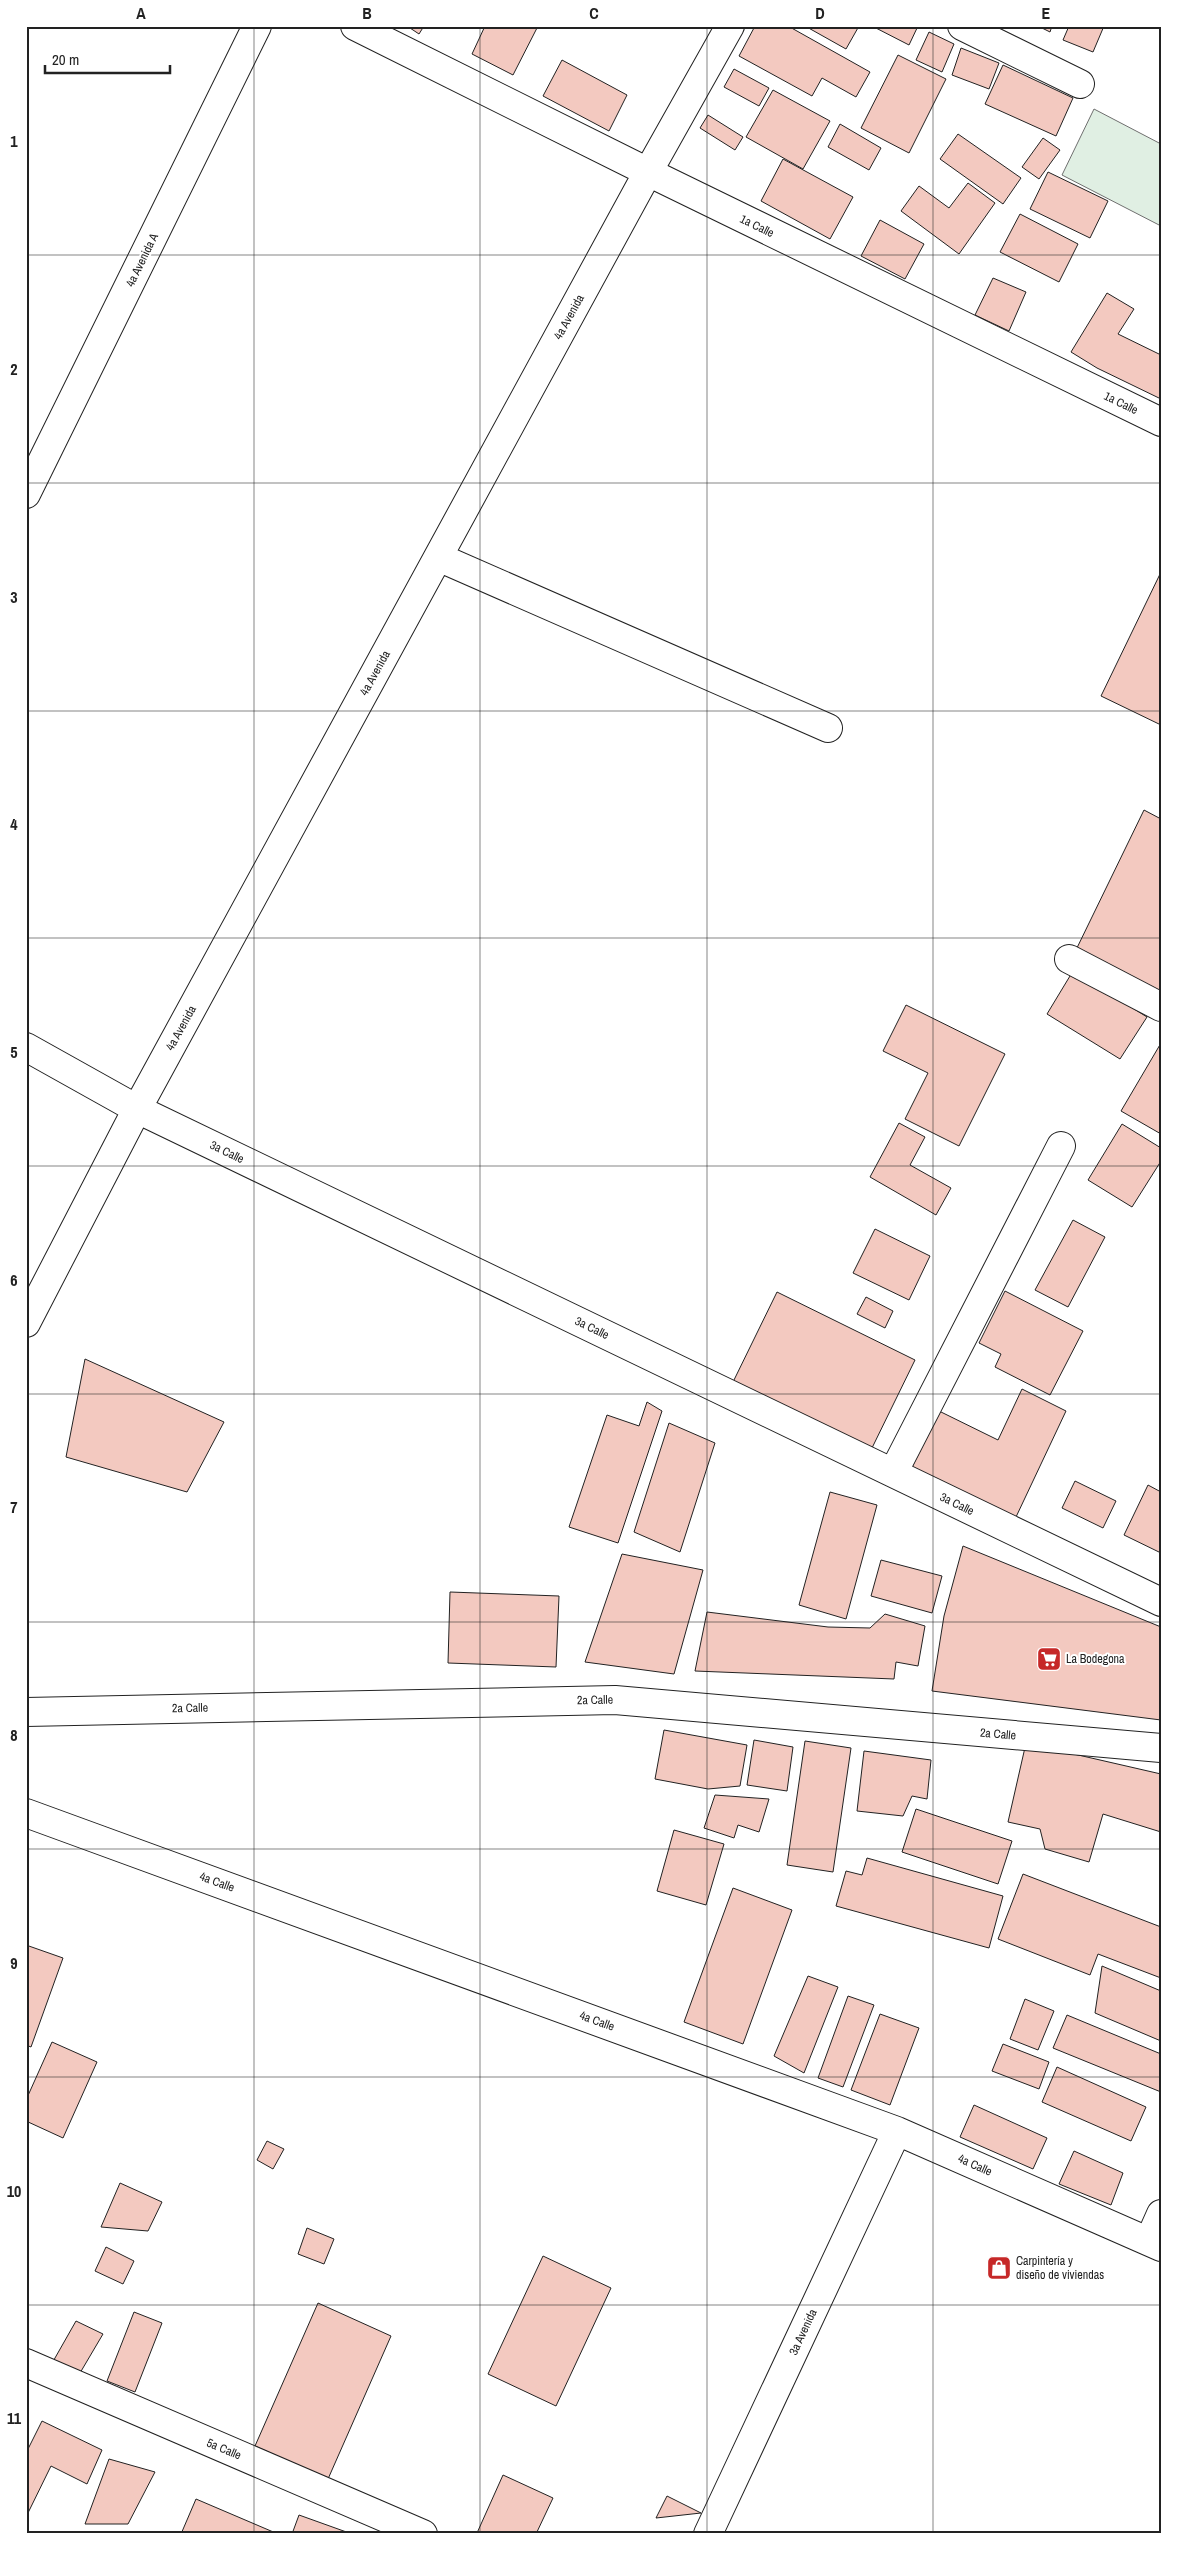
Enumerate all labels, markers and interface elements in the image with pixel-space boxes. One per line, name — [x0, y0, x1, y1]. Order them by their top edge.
text: A — [136, 2, 146, 24]
text: B — [362, 2, 372, 24]
text: C — [589, 2, 599, 24]
text: D — [815, 2, 825, 24]
text: E — [1042, 2, 1051, 24]
scale bar — [45, 42, 170, 74]
text: 20 m — [52, 49, 79, 70]
text: 1 — [10, 130, 18, 152]
street label: 1a Calle — [737, 211, 777, 241]
street label: 4a Avenida A — [122, 230, 162, 290]
street label: 4a Avenida — [550, 291, 588, 342]
text: 2 — [10, 358, 18, 380]
street label: 1a Calle — [1101, 388, 1141, 418]
text: 3 — [10, 586, 18, 608]
street label: 4a Avenida — [356, 647, 394, 698]
text: 4 — [10, 813, 18, 835]
street label: 4a Avenida — [162, 1002, 200, 1053]
text: 5 — [10, 1041, 18, 1063]
street label: 3a Calle — [207, 1137, 247, 1167]
text: 6 — [10, 1269, 18, 1291]
street label: 3a Calle — [572, 1313, 612, 1343]
street label: 3a Calle — [937, 1489, 977, 1519]
text: 7 — [10, 1496, 18, 1518]
supermarket icon: La Bodegona — [1036, 1646, 1062, 1672]
place label: La Bodegona — [1066, 1651, 1125, 1667]
street label: 2a Calle — [577, 1692, 613, 1708]
street label: 2a Calle — [172, 1700, 208, 1716]
text: 8 — [10, 1724, 18, 1746]
street label: 2a Calle — [979, 1724, 1017, 1744]
street label: 4a Calle — [197, 1868, 237, 1896]
text: 9 — [10, 1952, 18, 1974]
street label: 4a Calle — [577, 2007, 617, 2035]
street label: 4a Calle — [955, 2150, 995, 2180]
text: 10 — [7, 2180, 21, 2202]
place label: Carpintería y diseño de viviendas — [1016, 2253, 1104, 2283]
shop icon: Carpintería y diseño de viviendas — [986, 2255, 1012, 2281]
street label: 3a Avenida — [785, 2306, 821, 2358]
text: 11 — [7, 2407, 22, 2429]
street label: 5a Calle — [204, 2435, 244, 2463]

